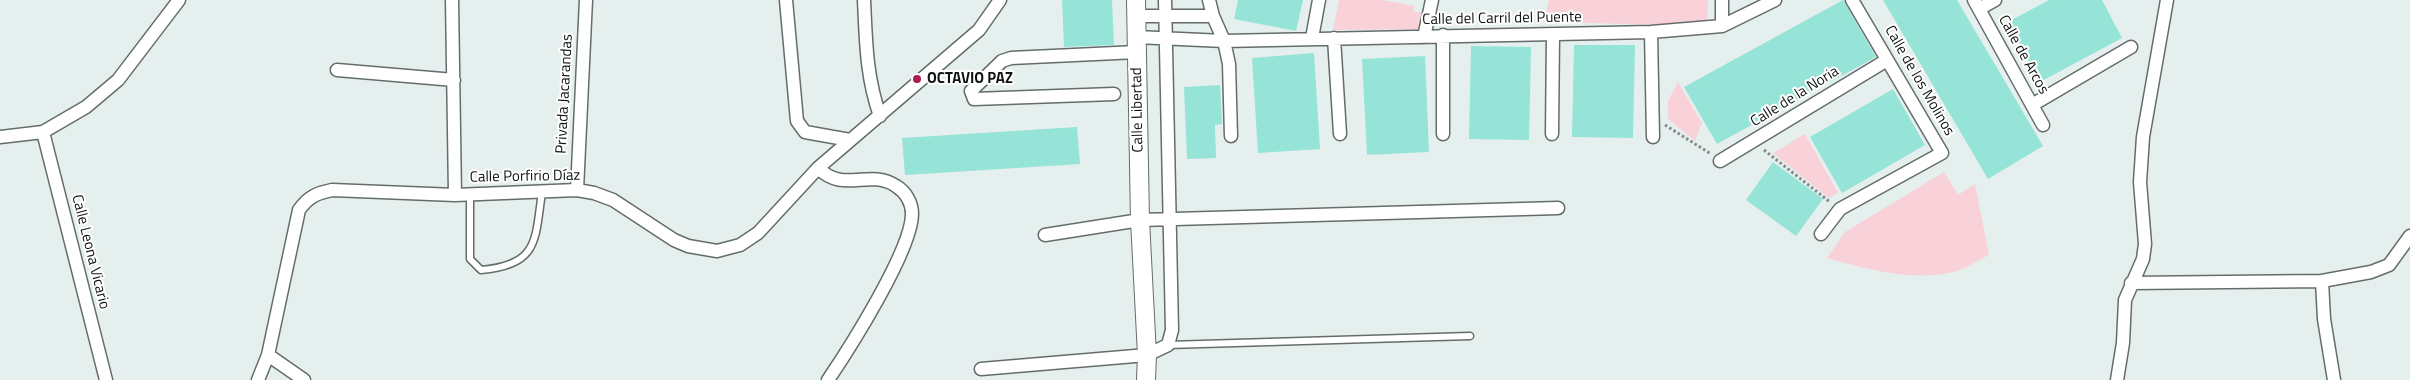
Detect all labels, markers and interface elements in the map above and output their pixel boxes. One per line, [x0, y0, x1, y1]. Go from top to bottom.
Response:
street label: Calle del Carril del Puente [1422, 9, 1582, 29]
street label: Calle de Arcos [1994, 12, 2052, 98]
street label: Calle de los Molinos [1880, 23, 1958, 139]
street label: Privada Jacarandas [553, 34, 577, 154]
street label: Calle de la Noria [1748, 63, 1842, 131]
street label: Calle Libertad [1128, 67, 1148, 153]
place label: OCTAVIO PAZ [927, 70, 1013, 88]
marker: OCTAVIO PAZ [911, 73, 923, 85]
street label: Calle Porfirio Díaz [470, 167, 580, 187]
street label: Calle Leona Vicario [67, 193, 113, 311]

